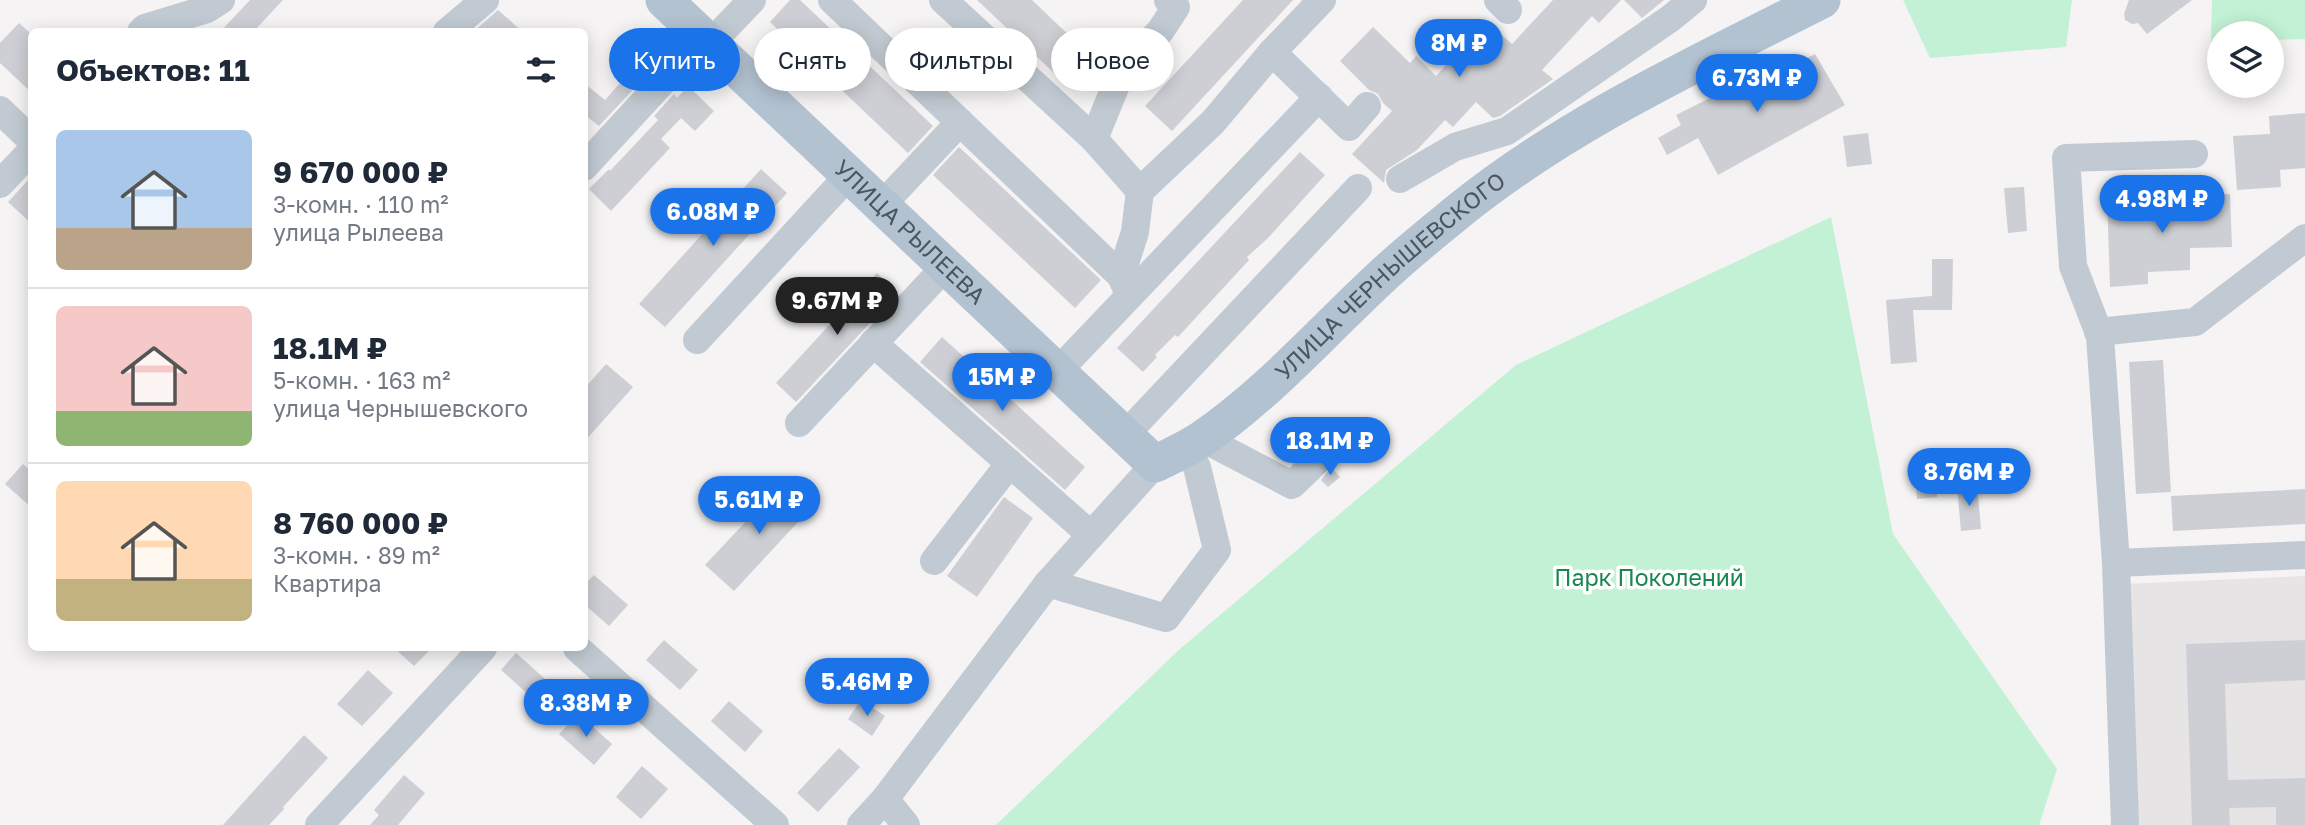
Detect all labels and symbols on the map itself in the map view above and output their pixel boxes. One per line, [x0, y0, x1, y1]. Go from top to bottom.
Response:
pin: 8M ₽ [1418, 20, 1500, 79]
pin: 6.73M ₽ [1692, 54, 1822, 114]
street label: УЛИЦА РЫЛЕЕВА [829, 153, 992, 310]
street label: УЛИЦА ЧЕРНЫШЕВСКОГО [1269, 166, 1510, 385]
pin: 4.98M ₽ [2097, 176, 2227, 235]
pin: 6.08M ₽ [648, 188, 778, 248]
pin: 9.67M ₽ [772, 278, 902, 337]
pin: 15M ₽ [953, 354, 1051, 413]
pin: 18.1M ₽ [1265, 418, 1395, 477]
pin: 8.76M ₽ [1904, 448, 2034, 508]
pin: 5.61M ₽ [694, 476, 824, 536]
park label: Парк Поколений [1554, 563, 1744, 591]
pin: 5.46M ₽ [802, 658, 932, 718]
pin: 8.38M ₽ [521, 680, 651, 739]

